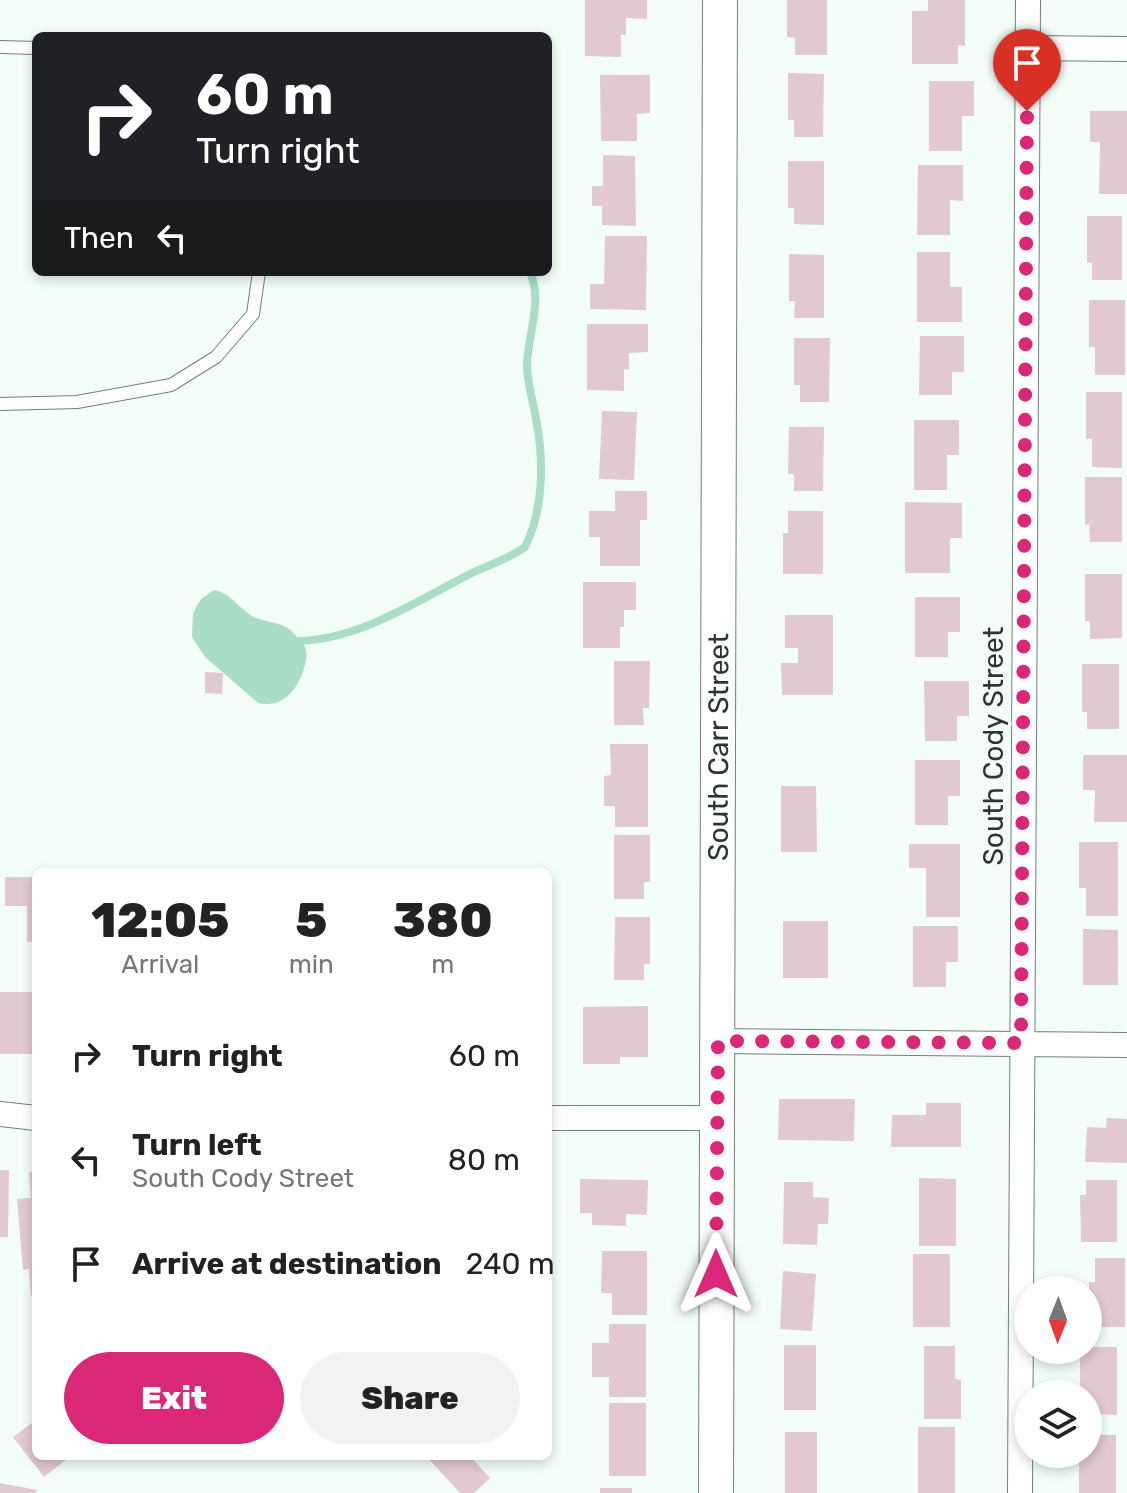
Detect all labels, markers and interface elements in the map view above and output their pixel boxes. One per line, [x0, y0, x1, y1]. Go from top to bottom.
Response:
pin [993, 29, 1061, 111]
icon: arrive [1005, 41, 1049, 85]
text: 60 m [196, 62, 334, 128]
icon: right [64, 64, 168, 168]
text: Turn right [196, 129, 360, 172]
icon: left [150, 216, 194, 260]
text: Then [64, 220, 134, 256]
street label: South Cody Street [977, 626, 1010, 866]
street label: South Carr Street [701, 633, 735, 861]
text: 12:05 [91, 892, 229, 949]
text: 5 [295, 892, 327, 949]
text: 380 [393, 892, 493, 949]
text: Arrival [121, 949, 199, 980]
text: min [289, 949, 334, 980]
text: m [431, 949, 454, 980]
icon: right [64, 1034, 108, 1078]
text: Turn right [132, 1038, 283, 1074]
text: 60 m [449, 1038, 520, 1074]
text: Turn left [132, 1127, 262, 1163]
icon: left [64, 1138, 108, 1182]
text: 80 m [448, 1142, 520, 1178]
text: South Cody Street [132, 1163, 354, 1194]
position arrow [674, 1232, 758, 1316]
icon: arrive [64, 1242, 108, 1286]
text: Arrive at destination [132, 1246, 442, 1282]
text: 240 m [466, 1246, 555, 1282]
north arrow [1014, 1276, 1102, 1364]
map controls [1014, 1276, 1102, 1468]
button: Exit [64, 1352, 284, 1444]
button: Share [300, 1352, 520, 1444]
button: layers [1014, 1380, 1102, 1468]

